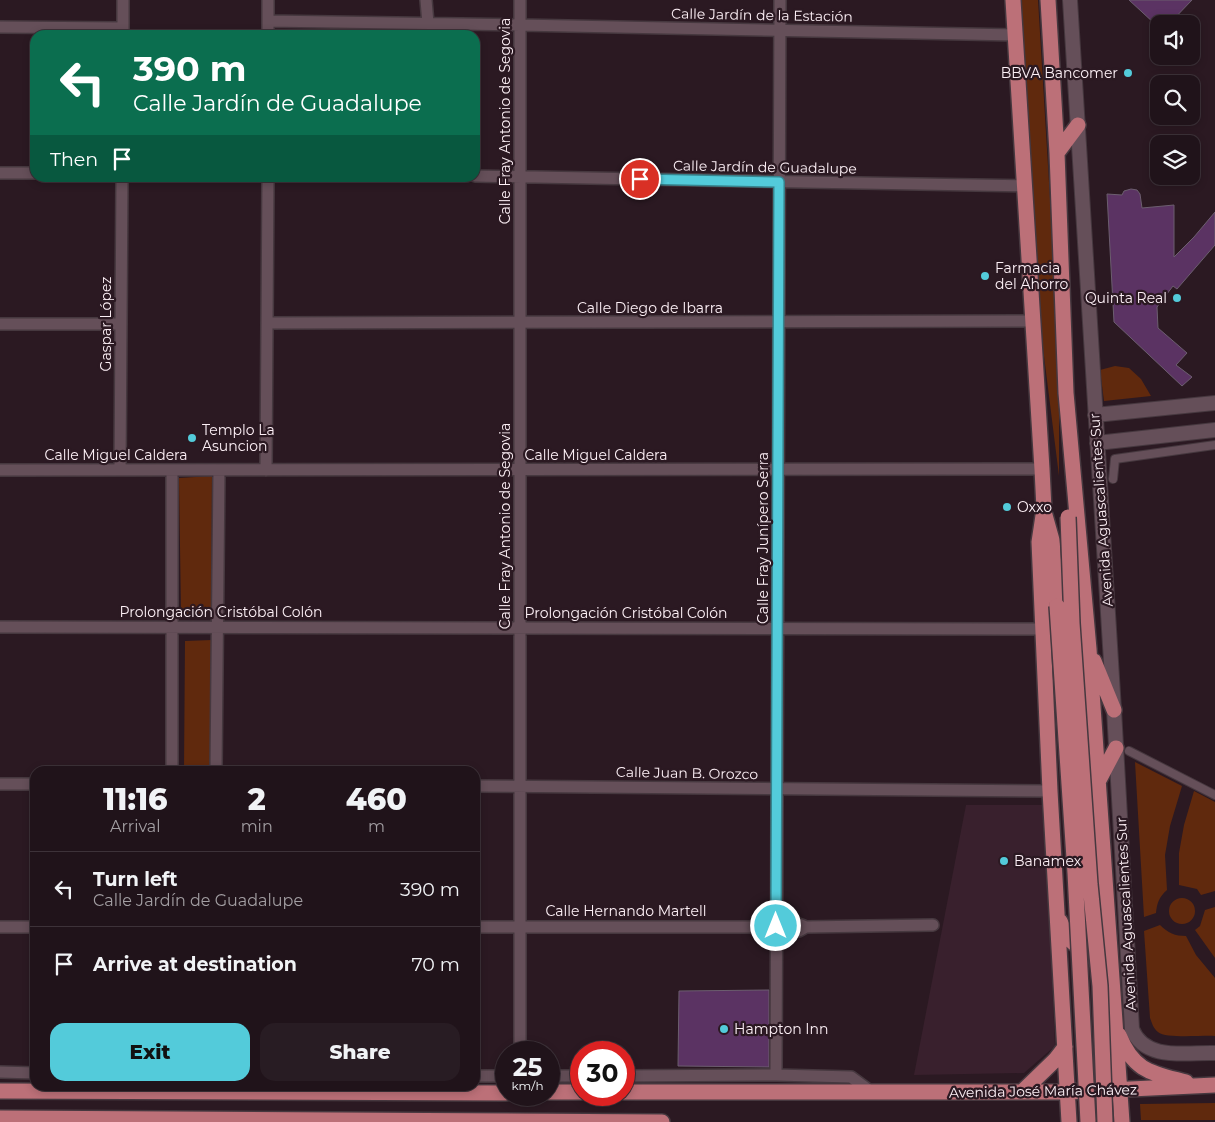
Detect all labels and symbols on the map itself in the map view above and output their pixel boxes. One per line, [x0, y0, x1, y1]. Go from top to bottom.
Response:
street label: Calle Jardín de la Estación [671, 4, 853, 26]
street label: Calle Fray Antonio de Segovia [496, 18, 514, 224]
place label: BBVA Bancomer [1001, 64, 1118, 82]
marker: BBVA Bancomer [1122, 67, 1134, 79]
street label: Calle Jardín de Guadalupe [673, 156, 857, 178]
pin [619, 158, 661, 200]
place label: Farmacia del Ahorro [995, 259, 1069, 293]
marker: Farmacia del Ahorro [979, 270, 991, 282]
street label: Gaspar López [97, 277, 115, 371]
place label: Quinta Real [1085, 289, 1167, 307]
marker: Quinta Real [1171, 292, 1183, 304]
street label: Calle Diego de Ibarra [577, 299, 723, 317]
street label: Avenida Aguascalientes Sur [1085, 412, 1117, 607]
place label: Templo La Asuncion [202, 421, 275, 455]
street label: Calle Fray Antonio de Segovia [496, 423, 514, 629]
marker: Templo La Asuncion [186, 432, 198, 444]
street label: Calle Miguel Caldera [45, 446, 187, 464]
street label: Calle Miguel Caldera [525, 446, 667, 464]
street label: Calle Fray Junípero Serra [754, 452, 772, 624]
place label: Oxxo [1017, 498, 1052, 516]
marker: Oxxo [1001, 501, 1013, 513]
street label: Prolongación Cristóbal Colón [119, 603, 323, 621]
street label: Prolongación Cristóbal Colón [524, 604, 728, 622]
street label: Calle Juan B. Orozco [616, 763, 758, 783]
street label: Avenida Aguascalientes Sur [1112, 816, 1140, 1011]
place label: Banamex [1014, 852, 1082, 870]
marker: Banamex [998, 855, 1010, 867]
position arrow [749, 899, 801, 951]
street label: Calle Hernando Martell [545, 902, 707, 920]
place label: Hampton Inn [734, 1020, 828, 1038]
marker: Hampton Inn [718, 1023, 730, 1035]
speed limit sign: 30 [570, 1041, 635, 1106]
street label: Avenida José María Chávez [949, 1080, 1137, 1102]

